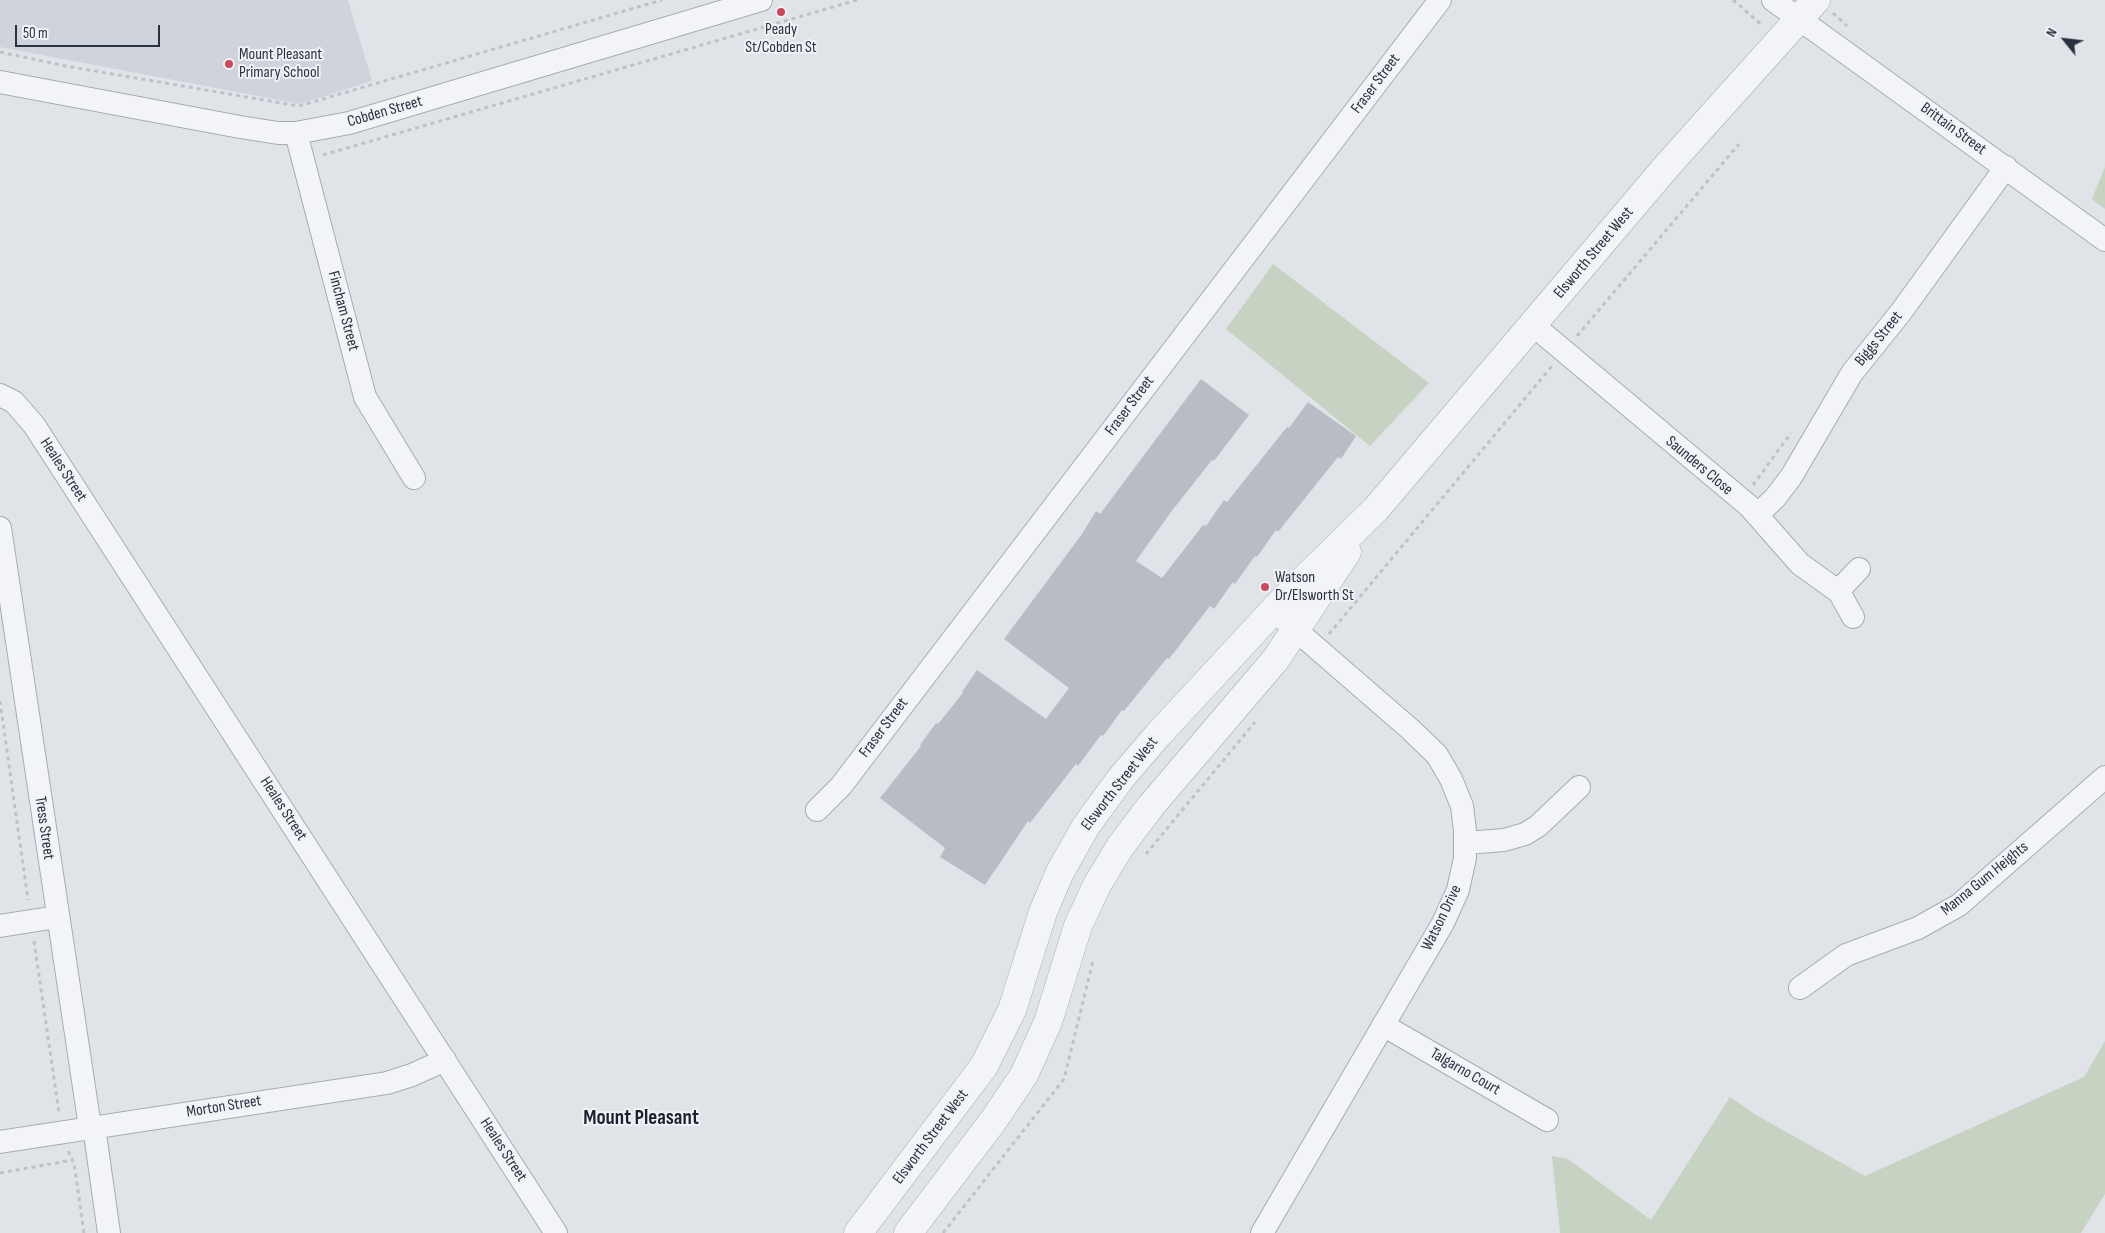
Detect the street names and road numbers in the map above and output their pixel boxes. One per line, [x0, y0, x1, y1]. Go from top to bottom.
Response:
street label: Fraser Street [1347, 50, 1405, 118]
street label: Cobden Street [345, 92, 425, 132]
street label: Brittain Street [1916, 99, 1990, 159]
street label: Elsworth Street West [1550, 203, 1638, 303]
street label: Fincham Street [323, 269, 363, 353]
street label: Biggs Street [1851, 308, 1907, 370]
street label: Fraser Street [1101, 372, 1159, 440]
street label: Saunders Close [1661, 432, 1737, 500]
street label: Heales Street [35, 435, 91, 505]
street label: Fraser Street [855, 694, 913, 762]
street label: Elsworth Street West [1078, 733, 1162, 835]
street label: Heales Street [255, 774, 311, 844]
street label: Tress Street [30, 795, 58, 861]
street label: Manna Gum Heights [1937, 838, 2033, 920]
street label: Watson Drive [1418, 882, 1466, 954]
street label: Talgarno Court [1426, 1044, 1504, 1100]
street label: Elsworth Street West [889, 1086, 973, 1188]
street label: Morton Street [185, 1092, 263, 1122]
street label: Heales Street [475, 1115, 531, 1185]

